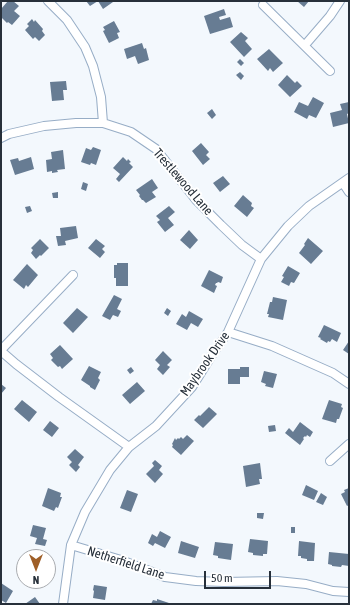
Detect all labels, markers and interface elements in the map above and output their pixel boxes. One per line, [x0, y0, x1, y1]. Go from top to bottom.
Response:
street label: Trestlewood Lane [150, 146, 216, 218]
street label: Maybrook Drive [177, 329, 233, 399]
street label: Netherfield Lane [85, 543, 167, 583]
north arrow [16, 549, 56, 589]
scale bar [206, 563, 273, 589]
text: 50 m [211, 571, 233, 585]
text: N [33, 574, 39, 586]

